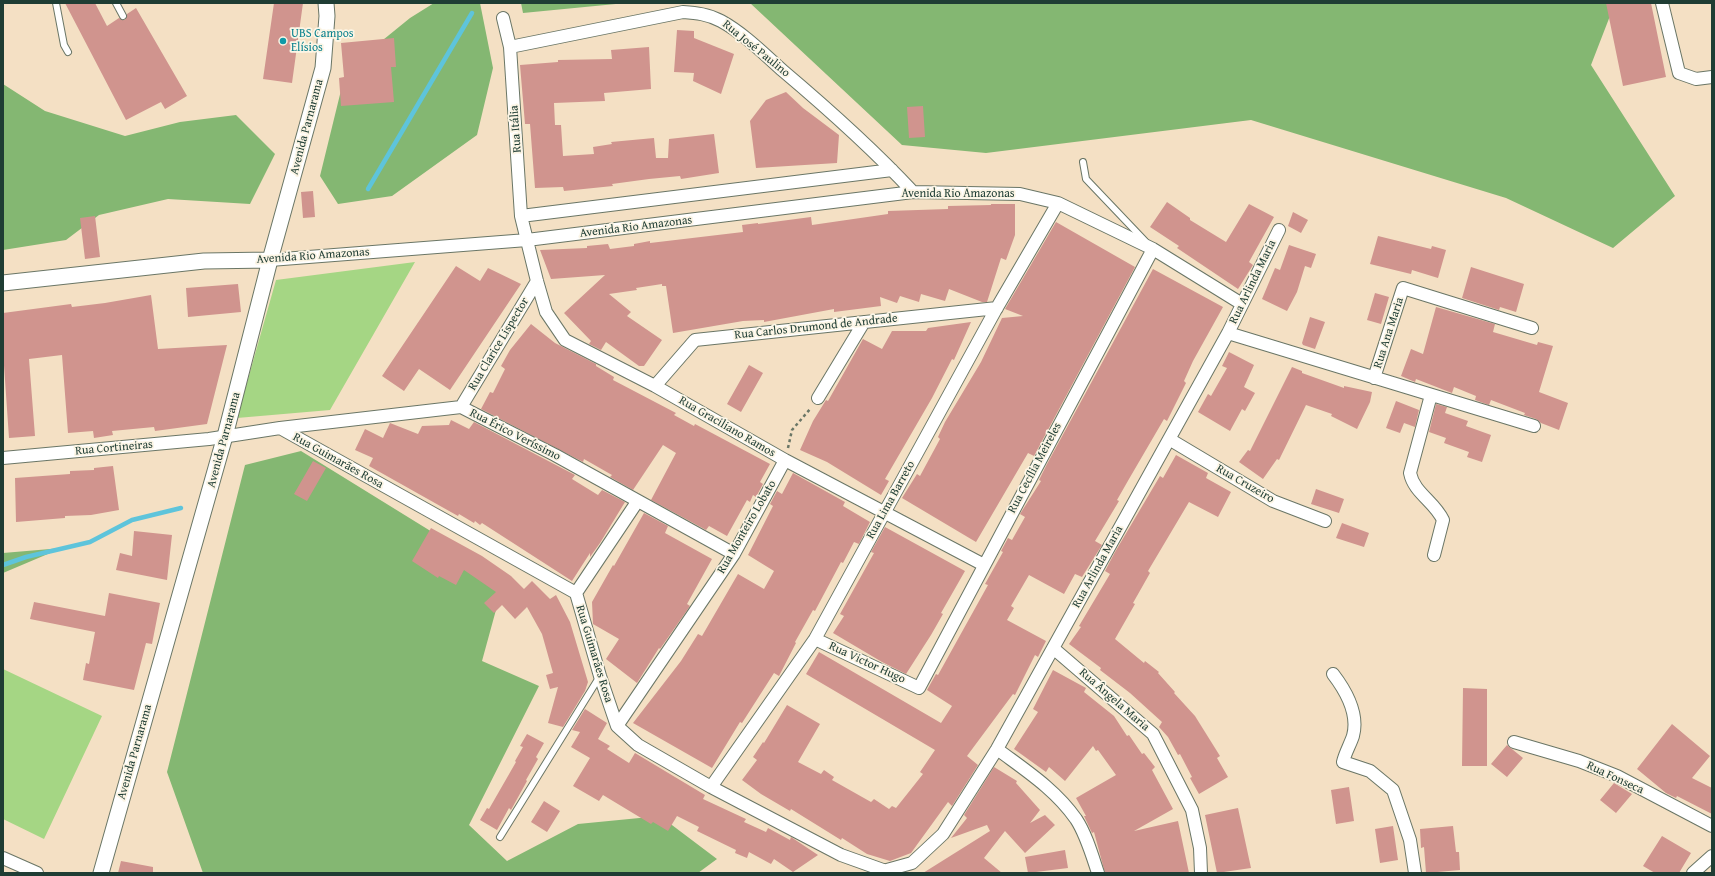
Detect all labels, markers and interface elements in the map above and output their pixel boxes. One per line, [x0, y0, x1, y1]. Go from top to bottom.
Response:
street label: Rua José Paulino [719, 17, 793, 81]
place label: UBS Campos Elísios [291, 27, 354, 55]
marker: UBS Campos Elísios [278, 36, 288, 46]
street label: Avenida Parnarama [287, 78, 327, 176]
street label: Rua Itália [507, 105, 525, 153]
street label: Avenida Rio Amazonas [901, 187, 1015, 201]
street label: Avenida Rio Amazonas [579, 213, 693, 241]
street label: Rua Arlinda Maria [1226, 238, 1280, 326]
street label: Avenida Rio Amazonas [256, 245, 370, 267]
street label: Rua Clarice Lispector [466, 295, 532, 393]
street label: Rua Ana Maria [1371, 296, 1407, 370]
street label: Rua Carlos Drumond de Andrade [734, 311, 898, 343]
street label: Avenida Parnarama [204, 391, 244, 489]
street label: Rua Graciliano Ramos [676, 393, 778, 461]
street label: Rua Érico Veríssimo [467, 406, 563, 464]
street label: Rua Cecília Meireles [1005, 420, 1065, 516]
street label: Rua Guimarães Rosa [290, 430, 386, 492]
street label: Rua Cortineiras [75, 437, 153, 459]
street label: Rua Lima Barreto [864, 458, 918, 542]
street label: Rua Cruzeiro [1213, 462, 1277, 506]
street label: Rua Monteiro Lobato [714, 478, 780, 576]
street label: Rua Arlinda Maria [1069, 523, 1127, 611]
street label: Rua Guimarães Rosa [572, 603, 616, 705]
street label: Rua Victor Hugo [826, 639, 908, 687]
street label: Rua Ângela Maria [1076, 666, 1152, 734]
street label: Avenida Parnarama [115, 703, 155, 801]
street label: Rua Fonseca [1584, 759, 1646, 797]

